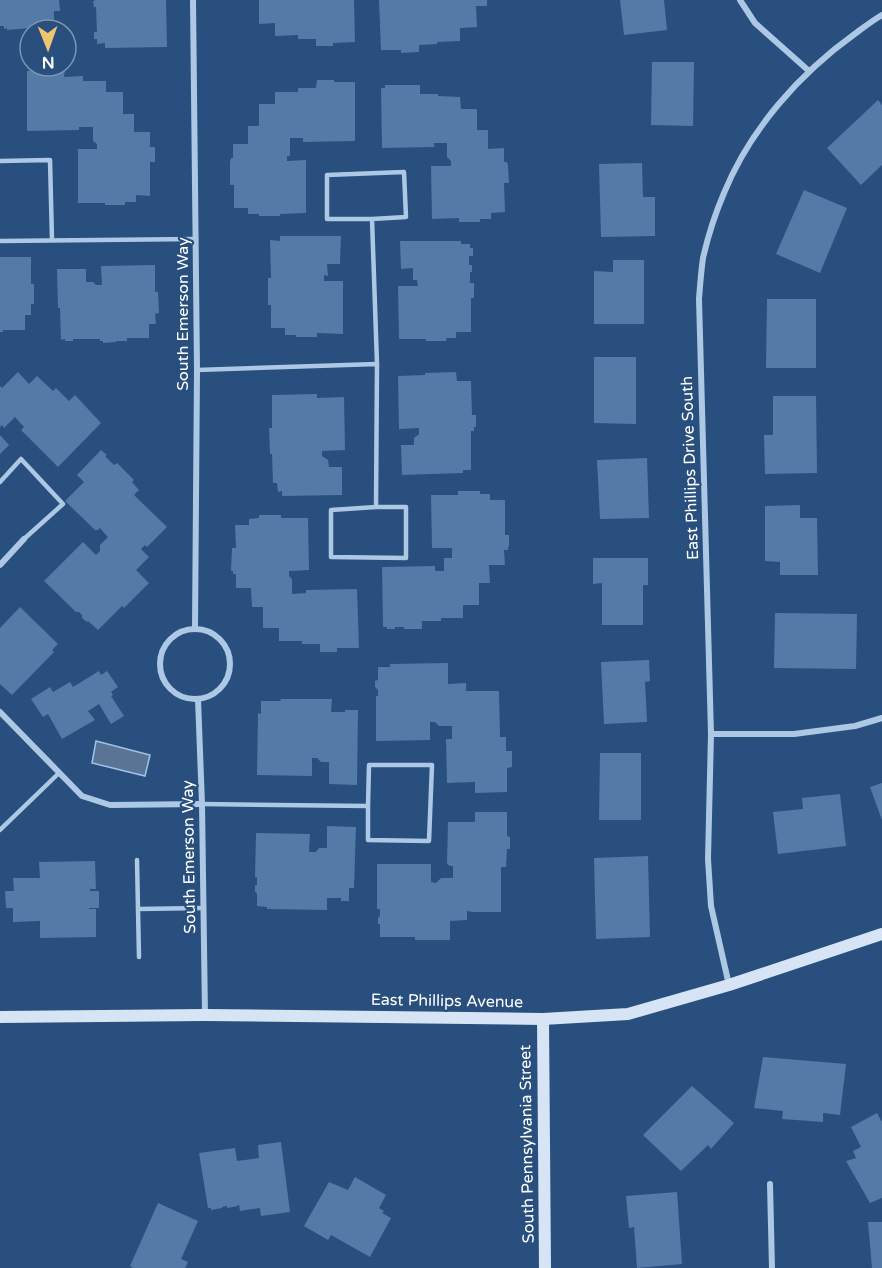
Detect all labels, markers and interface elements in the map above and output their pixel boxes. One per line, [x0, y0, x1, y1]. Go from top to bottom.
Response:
north arrow [18, 18, 78, 78]
text: N [42, 52, 55, 72]
street label: South Emerson Way [173, 237, 193, 391]
street label: East Phillips Drive South [677, 376, 703, 560]
street label: South Emerson Way [178, 780, 200, 934]
street label: East Phillips Avenue [371, 990, 523, 1012]
street label: South Pennsylvania Street [515, 1045, 539, 1243]

